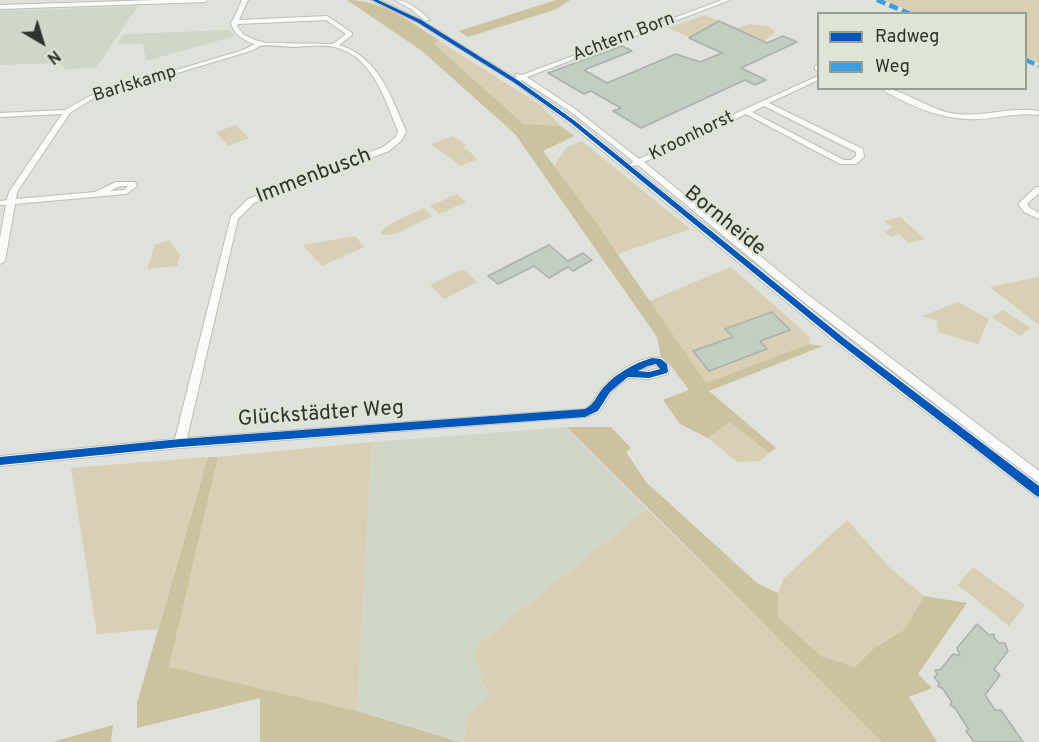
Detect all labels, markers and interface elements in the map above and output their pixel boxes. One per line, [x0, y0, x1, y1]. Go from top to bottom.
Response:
street label: Achtern Born [570, 9, 678, 67]
north arrow [12, 12, 72, 72]
legend [817, 12, 1027, 90]
text: Radweg [875, 26, 939, 49]
text: N [42, 45, 64, 68]
text: Weg [875, 56, 910, 79]
street label: Barlskamp [91, 62, 179, 108]
street label: Kroonhorst [646, 107, 738, 167]
street label: Immenbusch [253, 144, 375, 210]
street label: Bornheide [678, 182, 770, 262]
street label: Glückstädter Weg [237, 397, 405, 433]

